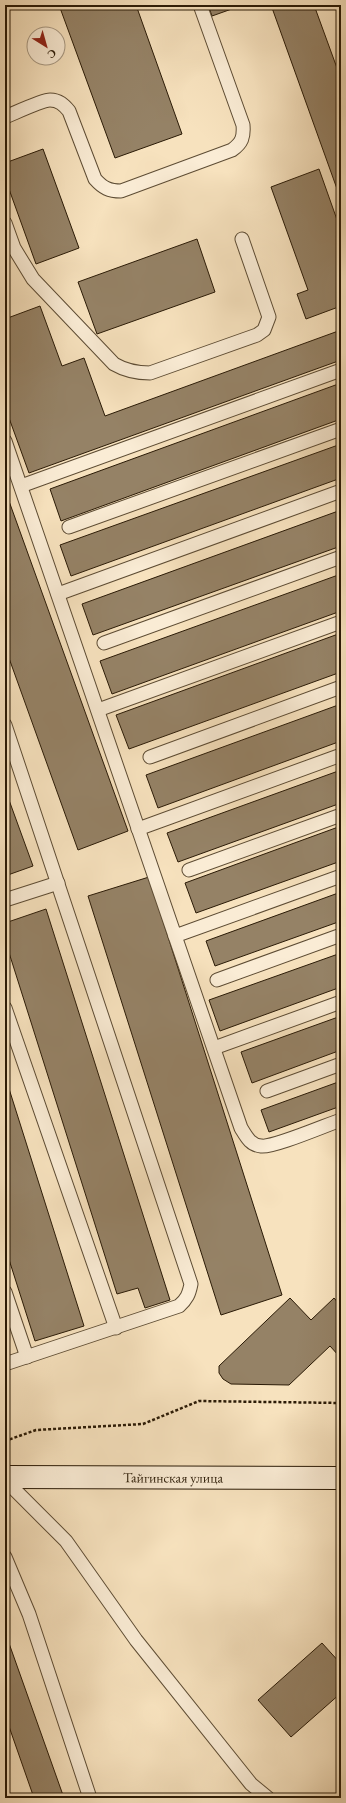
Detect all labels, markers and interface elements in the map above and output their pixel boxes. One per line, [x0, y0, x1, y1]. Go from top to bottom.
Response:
north arrow [26, 26, 66, 66]
text: С [45, 46, 59, 62]
street label: Тайгинская улица [123, 1468, 223, 1487]

